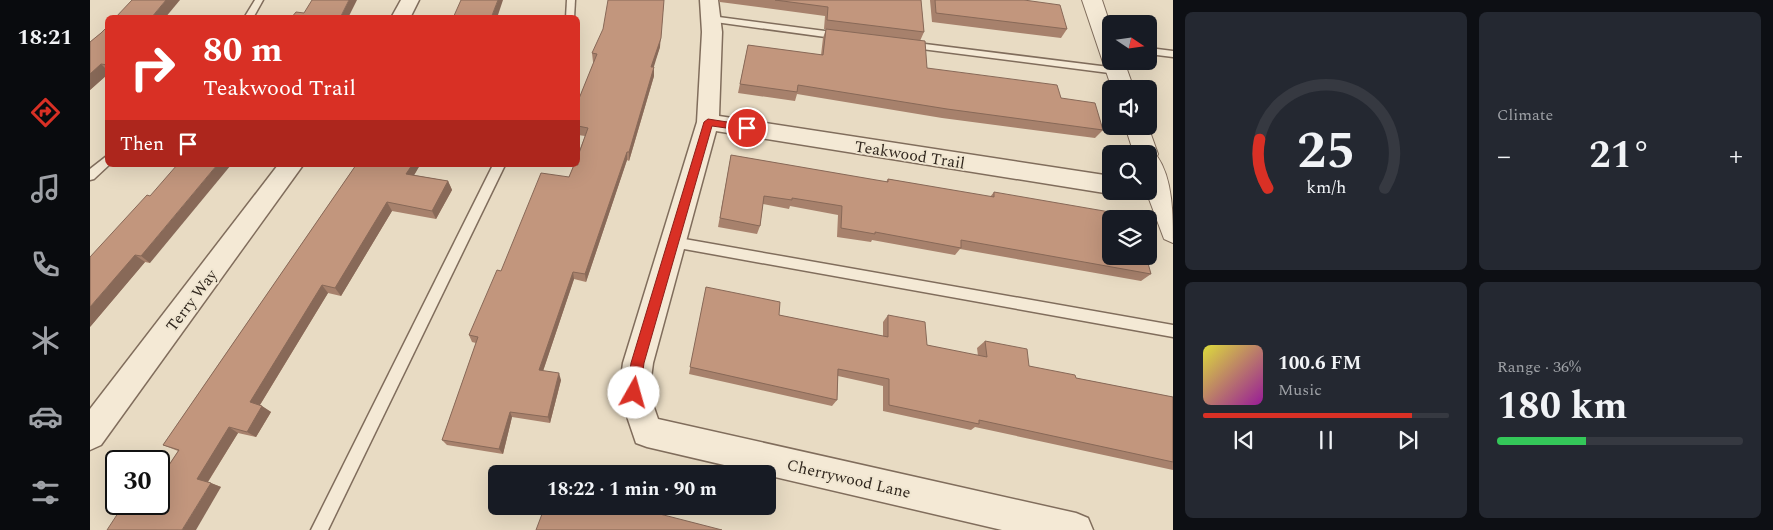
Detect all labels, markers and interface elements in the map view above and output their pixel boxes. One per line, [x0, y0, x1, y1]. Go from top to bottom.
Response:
north arrow [1102, 15, 1158, 70]
map controls [1102, 15, 1157, 265]
text: 18:21 [17, 21, 73, 54]
text: 80 m [203, 24, 283, 77]
icon: right [120, 35, 185, 100]
text: Teakwood Trail [203, 72, 356, 105]
button: sound [1102, 80, 1157, 135]
icon: directions [28, 95, 63, 130]
text: Climate [1497, 103, 1553, 127]
pin [726, 107, 768, 149]
text: 25 [1297, 112, 1355, 191]
icon: arrive [733, 114, 761, 142]
text: 21° [1589, 127, 1651, 185]
text: Then [120, 130, 164, 159]
icon: arrive [174, 130, 202, 158]
street label: Teakwood Trail [853, 134, 967, 176]
text: − [1497, 135, 1511, 178]
text: + [1729, 135, 1743, 178]
button: search [1102, 145, 1157, 200]
icon: music [28, 171, 63, 206]
text: km/h [1306, 174, 1346, 201]
button: layers [1102, 210, 1157, 265]
icon: phone [28, 247, 63, 282]
street label: Terry Way [160, 263, 224, 337]
icon: climate [28, 323, 63, 358]
text: 100.6 FM [1278, 349, 1361, 378]
text: Range · 36% [1497, 355, 1581, 379]
position arrow [607, 366, 659, 418]
text: Music [1278, 378, 1322, 402]
text: 180 km [1497, 378, 1628, 436]
icon: car [28, 399, 63, 434]
icon: previous [1230, 426, 1258, 454]
icon: pause [1312, 426, 1340, 454]
icon: next [1394, 426, 1422, 454]
speed limit sign: 30 [105, 450, 170, 515]
street label: Cherrywood Lane [784, 453, 913, 505]
icon: filters [28, 475, 63, 510]
text: 18:22 · 1 min · 90 m [547, 475, 717, 504]

